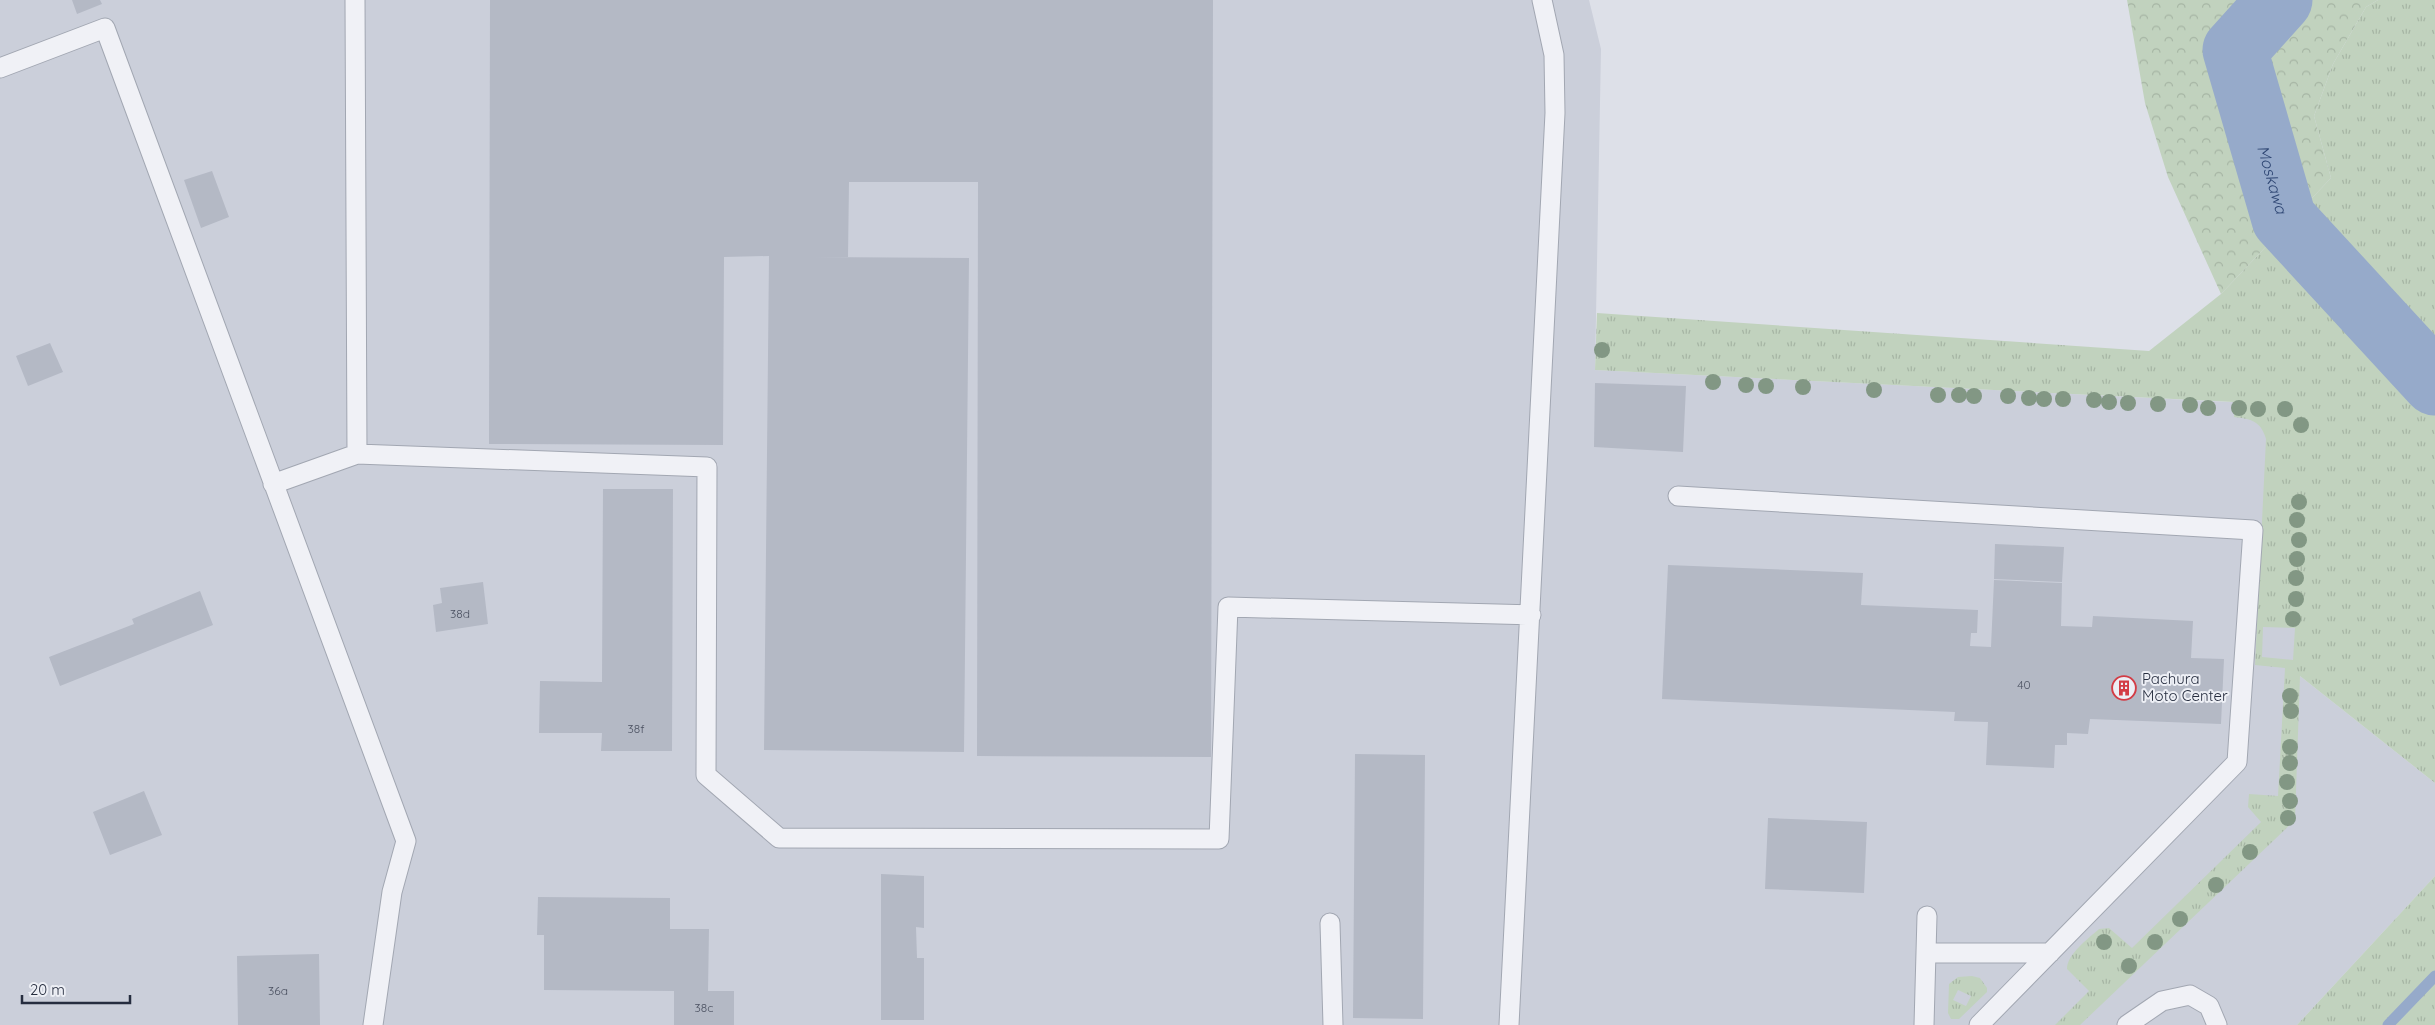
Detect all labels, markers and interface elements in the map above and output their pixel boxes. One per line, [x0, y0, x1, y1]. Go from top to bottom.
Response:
water label: Moskawa [2253, 143, 2292, 217]
house number: 38d [450, 606, 470, 621]
place label: Pachura Moto Center [2142, 669, 2228, 705]
building icon: Pachura Moto Center [2111, 675, 2137, 701]
house number: 40 [2017, 677, 2031, 692]
house number: 38f [627, 721, 645, 736]
scale bar [22, 972, 130, 1004]
text: 20 m [30, 980, 65, 999]
house number: 36a [268, 983, 288, 998]
house number: 38c [695, 1000, 713, 1015]

